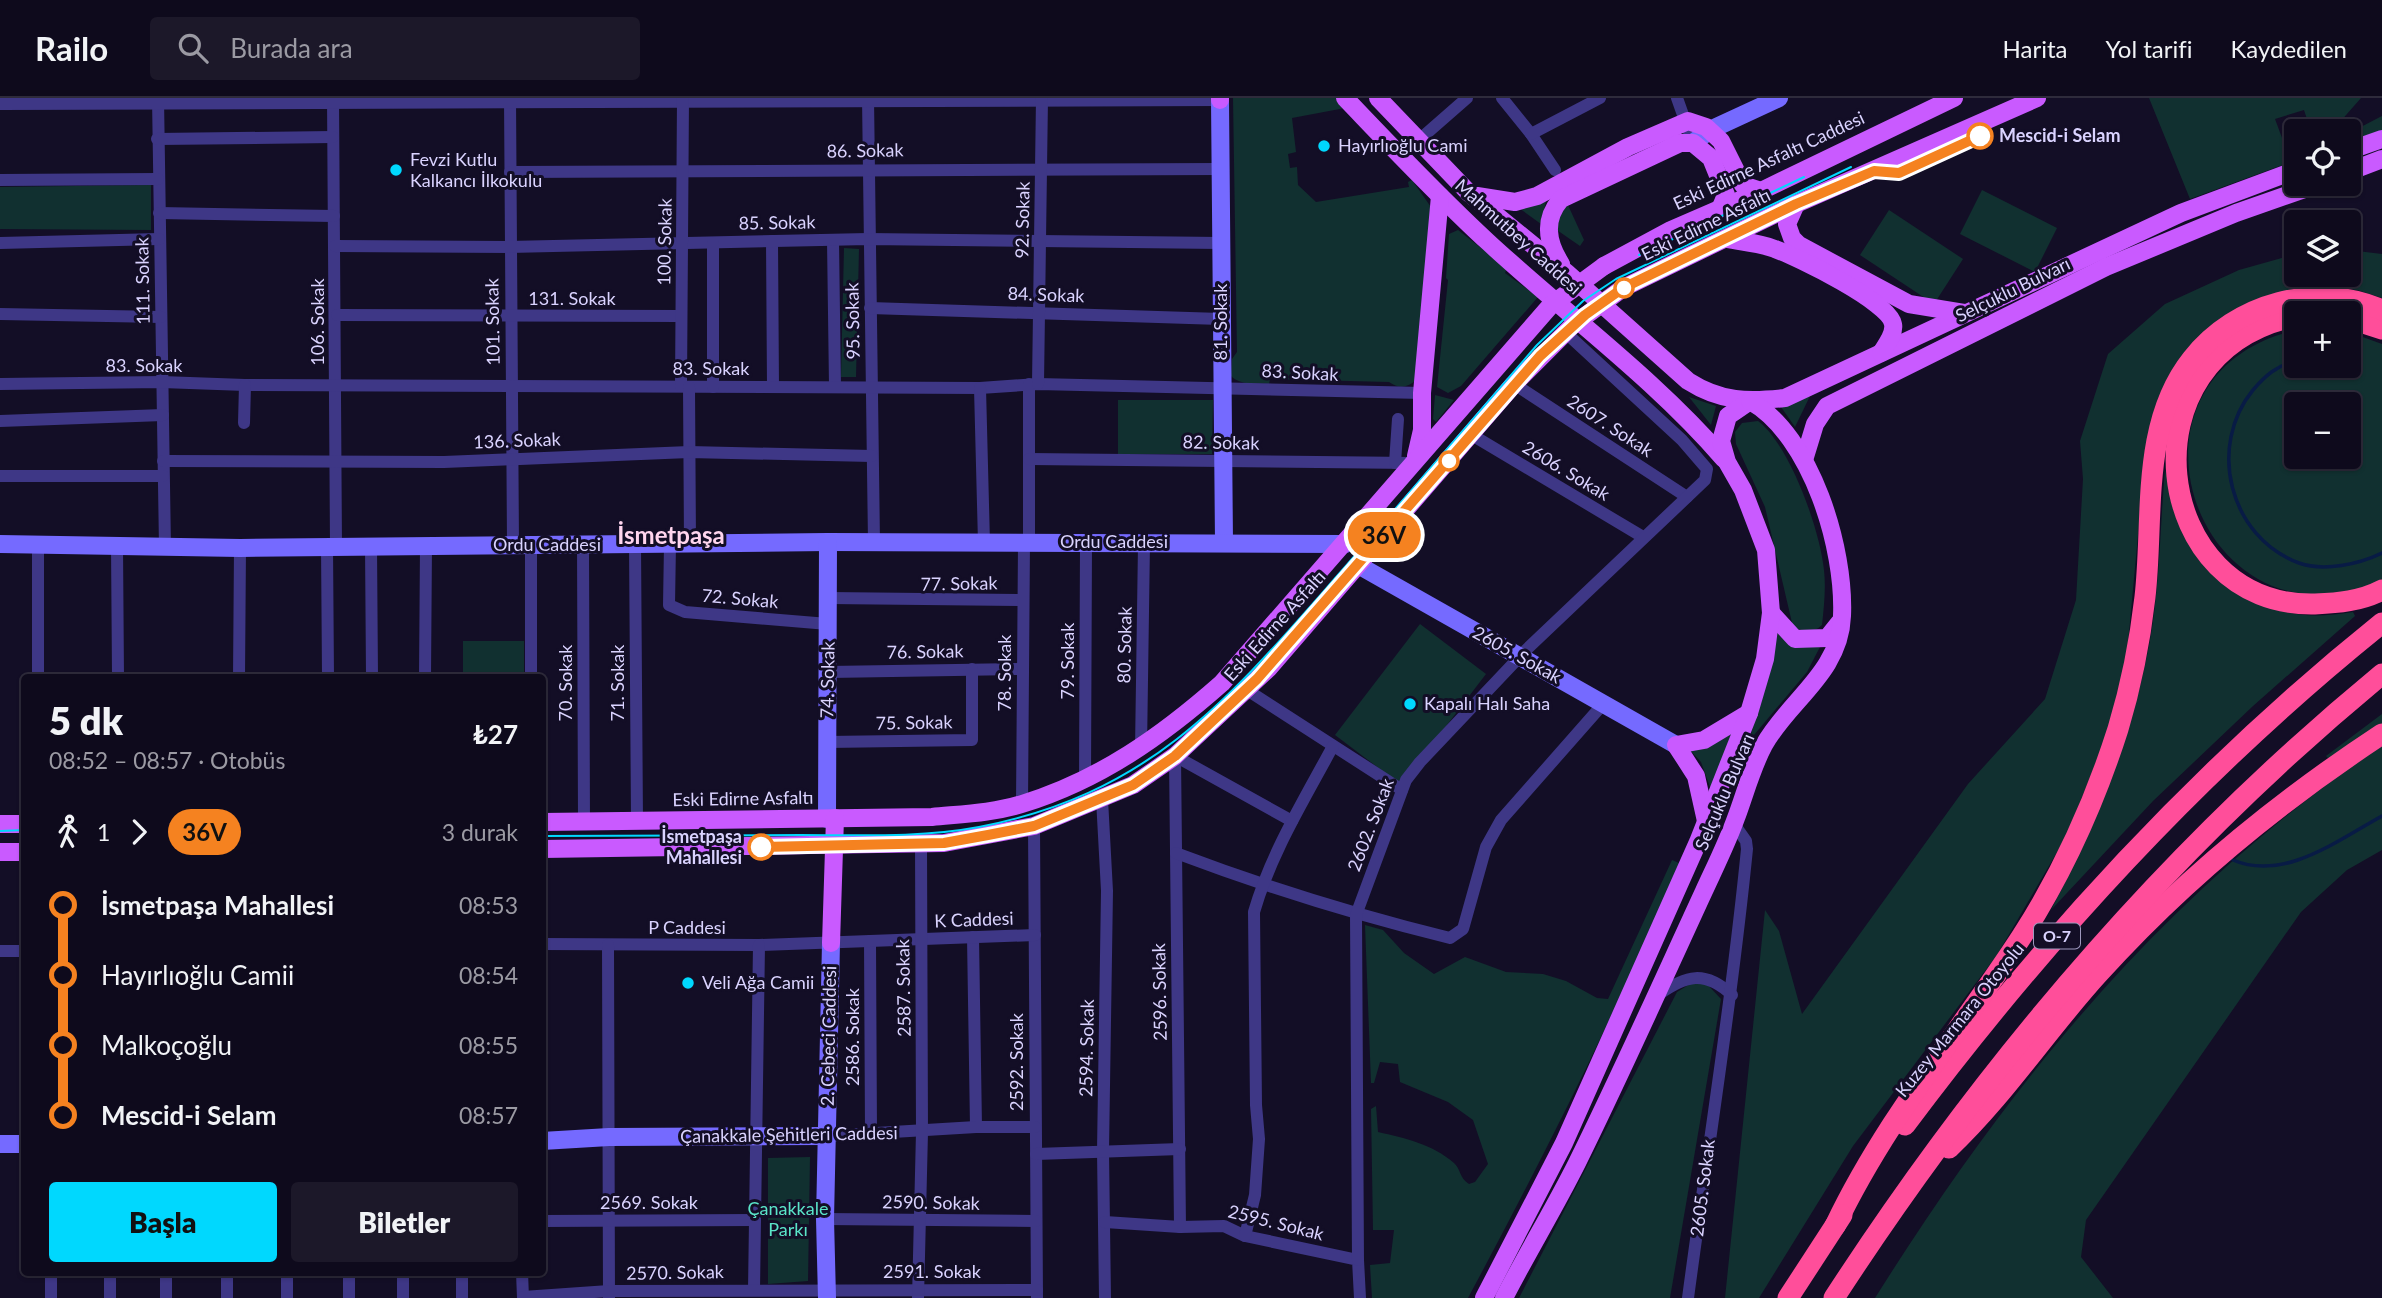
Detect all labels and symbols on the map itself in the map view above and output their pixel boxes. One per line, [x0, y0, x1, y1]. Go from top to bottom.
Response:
street label: Eski Edirne Asfaltı Caddesi [1669, 106, 1868, 214]
marker: Mescid-i Selam [1967, 123, 1993, 149]
place label: Mescid-i Selam [1999, 124, 2121, 146]
place label: Hayırlıoğlu Cami [1338, 134, 1467, 156]
street label: 86. Sokak [826, 138, 904, 162]
marker: Hayırlıoğlu Cami [1316, 138, 1332, 154]
place label: Fevzi Kutlu Kalkancı İlkokulu [410, 148, 542, 191]
marker: Fevzi Kutlu Kalkancı İlkokulu [388, 162, 404, 178]
street label: Mahmutbey Caddesi [1451, 174, 1586, 299]
street label: 92. Sokak [1010, 180, 1034, 259]
street label: Eski Edirne Asfaltı [1637, 183, 1774, 265]
street label: 100. Sokak [652, 197, 676, 286]
street label: 85. Sokak [738, 210, 816, 234]
street label: 111. Sokak [130, 236, 154, 325]
street label: Selçuklu Bulvarı [1952, 252, 2073, 326]
street label: 106. Sokak [306, 277, 328, 366]
street label: 101. Sokak [480, 277, 504, 366]
unlabelled marker [1614, 278, 1634, 298]
street label: 95. Sokak [840, 282, 864, 360]
street label: 84. Sokak [1007, 282, 1086, 306]
street label: 81. Sokak [1209, 283, 1231, 360]
street label: 131. Sokak [528, 287, 617, 309]
street label: 83. Sokak [106, 354, 183, 376]
street label: 83. Sokak [673, 357, 750, 379]
street label: 83. Sokak [1261, 359, 1340, 385]
street label: 2607. Sokak [1564, 389, 1658, 461]
street label: 136. Sokak [473, 427, 562, 453]
street label: 82. Sokak [1182, 430, 1261, 454]
street label: 2606. Sokak [1519, 436, 1615, 505]
unlabelled marker [1439, 451, 1459, 471]
line badge: 36V [1344, 512, 1424, 558]
district label: İsmetpaşa [617, 520, 725, 549]
street label: Ordu Caddesi [1060, 530, 1168, 552]
street label: Ordu Caddesi [493, 533, 601, 555]
street label: Eski Edirne Asfaltı [1219, 566, 1330, 685]
street label: 77. Sokak [920, 571, 998, 595]
street label: 72. Sokak [701, 584, 780, 612]
street label: 80. Sokak [1112, 605, 1136, 684]
street label: 2605. Sokak [1469, 621, 1566, 688]
street label: 79. Sokak [1056, 622, 1078, 699]
street label: 78. Sokak [993, 634, 1015, 711]
street label: 76. Sokak [886, 639, 964, 663]
street label: 74. Sokak [815, 640, 839, 719]
street label: 70. Sokak [554, 644, 576, 721]
street label: 71. Sokak [606, 644, 628, 721]
place label: Kapalı Halı Saha [1424, 692, 1550, 714]
marker: Kapalı Halı Saha [1402, 696, 1418, 712]
street label: 75. Sokak [875, 710, 953, 734]
street label: Selçuklu Bulvarı [1690, 730, 1759, 853]
street label: 2602. Sokak [1342, 774, 1398, 874]
street label: Eski Edirne Asfaltı [672, 786, 814, 810]
place label: İsmetpaşa Mahallesi [661, 825, 742, 868]
marker: İsmetpaşa Mahallesi [748, 834, 774, 860]
street label: K Caddesi [934, 907, 1014, 931]
street label: P Caddesi [648, 916, 726, 938]
road number: O-7 [2034, 923, 2080, 948]
street label: 2587. Sokak [891, 938, 915, 1037]
street label: Kuzey Marmara Otoyolu [1890, 938, 2028, 1101]
street label: 2596. Sokak [1147, 942, 1171, 1041]
street label: 2. Cebeci Caddesi [816, 966, 840, 1106]
place label: Veli Ağa Camii [702, 971, 814, 993]
marker: Veli Ağa Camii [680, 975, 696, 991]
street label: 2586. Sokak [841, 987, 863, 1086]
street label: 2594. Sokak [1074, 998, 1098, 1097]
street label: 2592. Sokak [1005, 1012, 1027, 1111]
street label: Çanakkale Şehitleri Caddesi [680, 1121, 898, 1147]
street label: 2605. Sokak [1685, 1137, 1719, 1238]
street label: 2590. Sokak [882, 1190, 981, 1214]
street label: 2569. Sokak [600, 1191, 699, 1213]
park label: Çanakkale Parkı [748, 1197, 828, 1240]
street label: 2595. Sokak [1226, 1200, 1327, 1245]
street label: 2570. Sokak [626, 1260, 725, 1284]
street label: 2591. Sokak [883, 1260, 982, 1282]

